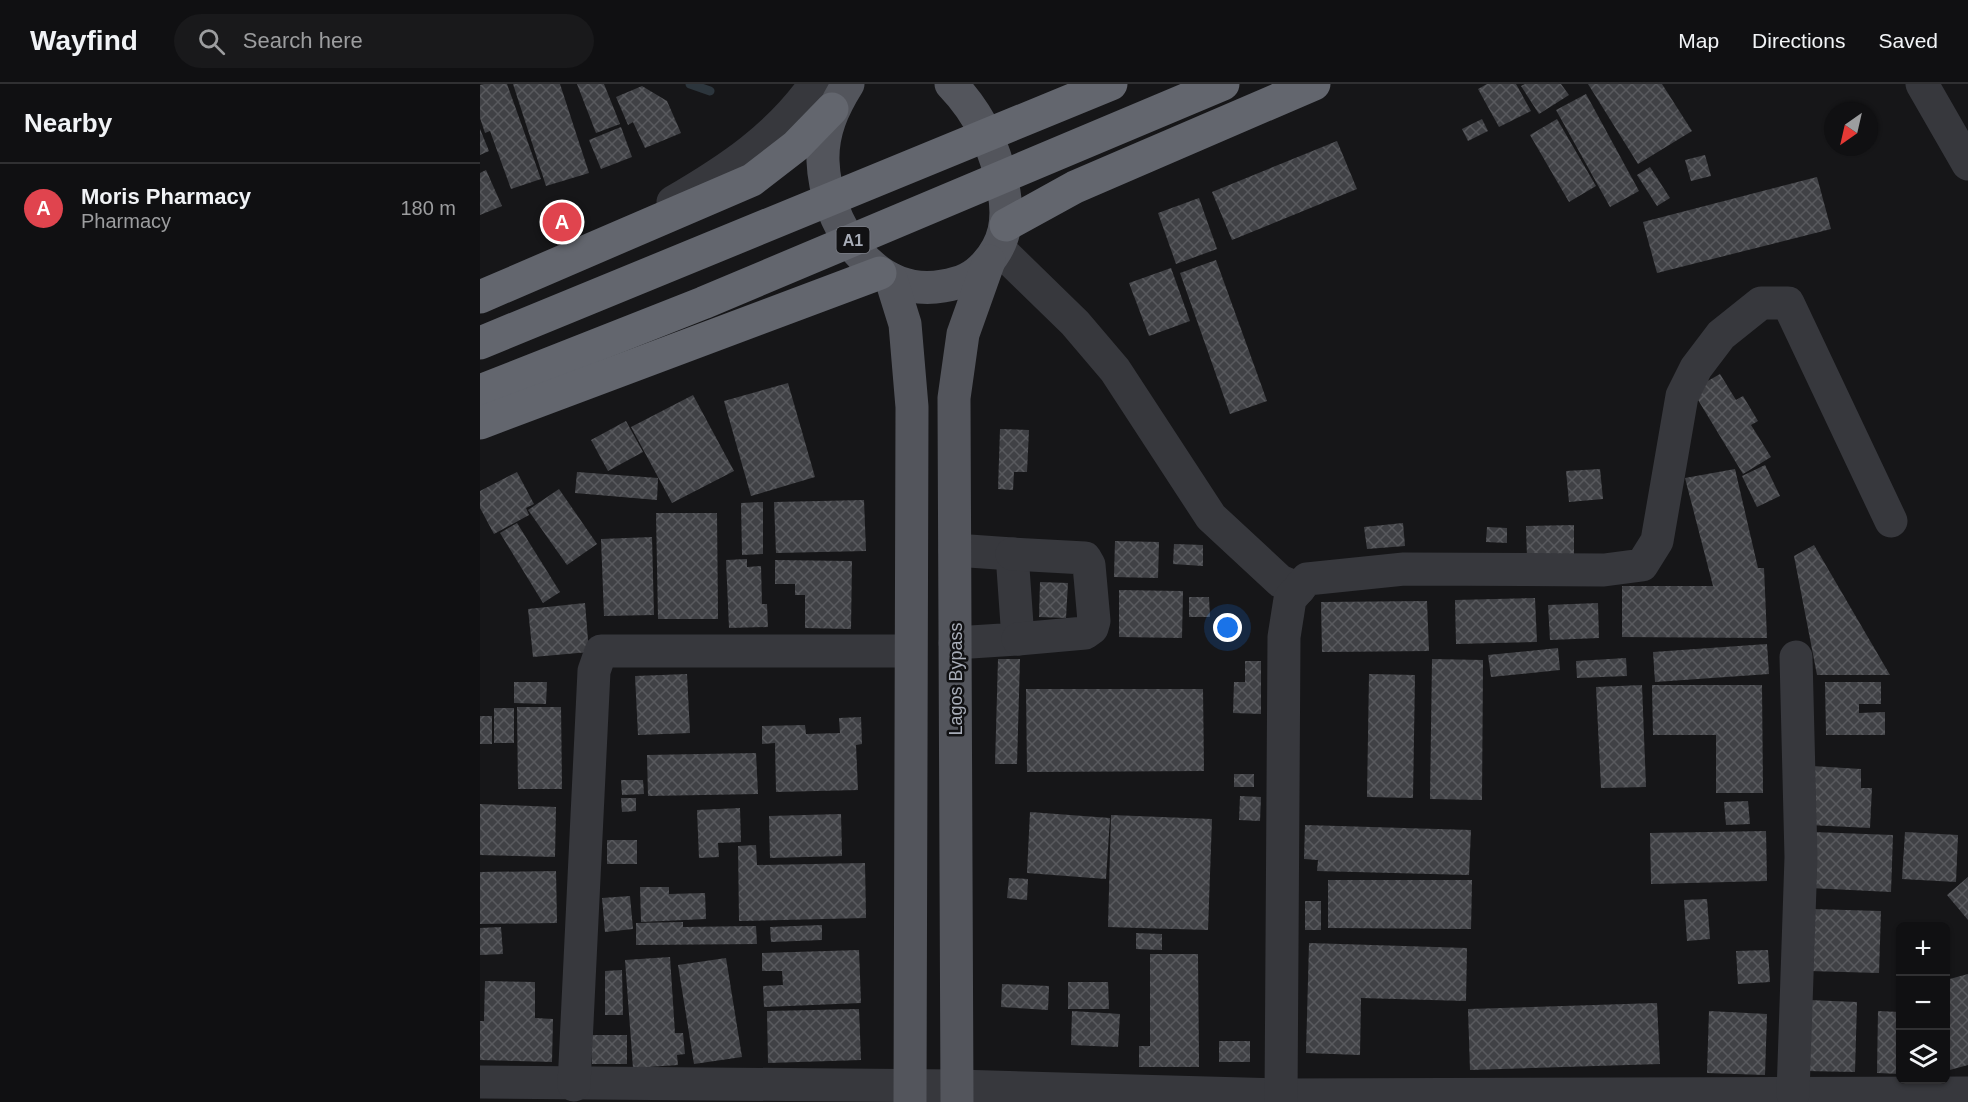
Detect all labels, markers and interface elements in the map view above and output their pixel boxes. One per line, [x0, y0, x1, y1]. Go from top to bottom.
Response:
search box [174, 14, 594, 68]
text: Wayfind [30, 25, 138, 56]
icon: search [195, 25, 228, 58]
text: Search here [243, 28, 363, 53]
text: Map [1678, 29, 1719, 52]
text: Directions [1752, 29, 1845, 52]
text: Saved [1878, 29, 1938, 52]
north arrow [1824, 102, 1878, 156]
text: Nearby [24, 108, 112, 138]
text: Moris Pharmacy [81, 184, 251, 209]
text: A [36, 197, 51, 219]
text: 180 m [400, 197, 456, 219]
pin: A [542, 200, 581, 244]
text: Pharmacy [81, 210, 171, 232]
road number: A1 [836, 227, 869, 253]
your location [1213, 613, 1242, 642]
street label: Lagos Bypass [946, 622, 966, 736]
map controls [1896, 922, 1950, 1084]
button: + [1896, 922, 1950, 976]
button: − [1896, 976, 1950, 1030]
button: layers [1896, 1030, 1950, 1084]

